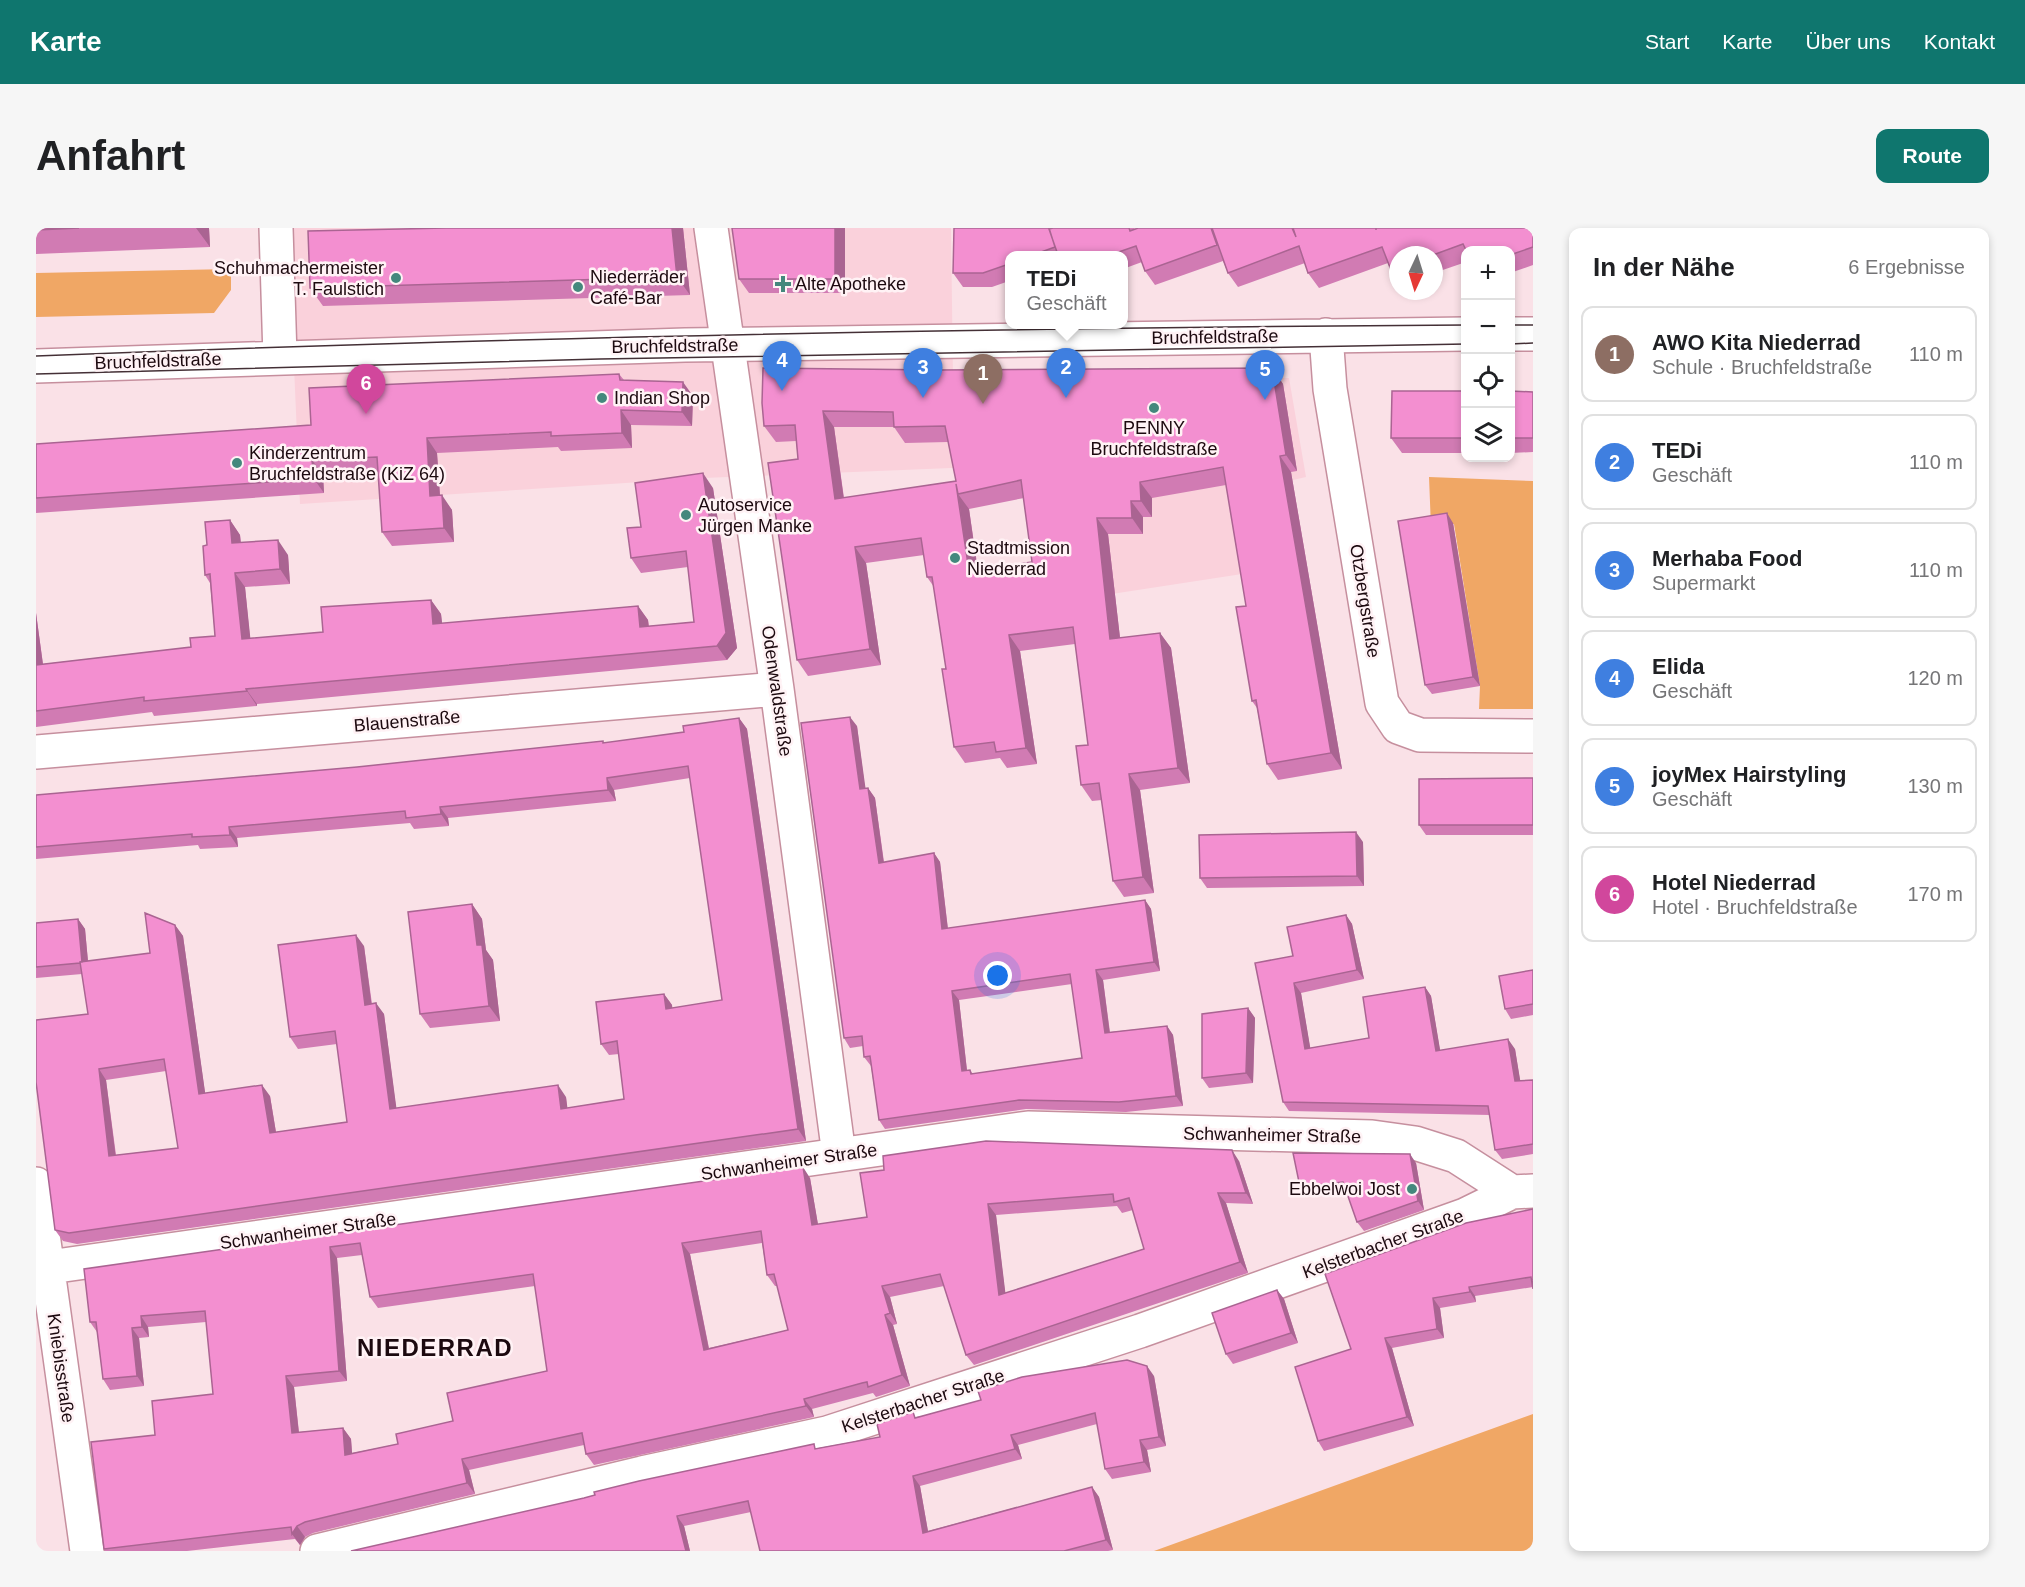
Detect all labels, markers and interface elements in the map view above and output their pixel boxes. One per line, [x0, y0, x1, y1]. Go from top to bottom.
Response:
text: Karte [30, 26, 102, 57]
text: Start [1645, 30, 1689, 53]
text: Karte [1722, 30, 1773, 53]
text: Über uns [1806, 30, 1891, 53]
text: Kontakt [1924, 30, 1995, 53]
button: Route [1876, 129, 1989, 183]
text: Anfahrt [36, 132, 185, 179]
north arrow [1389, 246, 1443, 300]
map controls [1461, 246, 1515, 462]
button: + [1461, 246, 1515, 300]
popup [1005, 251, 1128, 329]
text: In der Nähe [1593, 252, 1735, 282]
text: 6 Ergebnisse [1848, 256, 1965, 278]
place label: Schuhmachermeister T. Faulstich [214, 258, 384, 299]
text: TEDi [1026, 266, 1077, 291]
place label: Niederräder Café-Bar [590, 267, 685, 308]
marker: Schuhmachermeister T. Faulstich [389, 271, 403, 285]
place label: Alte Apotheke [795, 274, 906, 294]
marker: Alte Apotheke [776, 277, 790, 291]
marker: Niederräder Café-Bar [571, 280, 585, 294]
text: Geschäft [1026, 292, 1107, 314]
button: − [1461, 300, 1515, 354]
street label: Bruchfeldstraße [1151, 326, 1279, 348]
text: AWO Kita Niederrad [1652, 330, 1861, 355]
street label: Bruchfeldstraße [611, 335, 739, 357]
pin: 4 [762, 342, 802, 391]
text: 1 [1609, 343, 1620, 365]
text: 110 m [1909, 343, 1963, 365]
pin: 3 [904, 348, 942, 398]
pin: 2 [1046, 348, 1086, 398]
street label: Bruchfeldstraße [94, 349, 222, 373]
pin: 5 [1246, 350, 1284, 400]
pin: 1 [964, 354, 1002, 404]
button: locate [1461, 354, 1515, 408]
text: Schule · Bruchfeldstraße [1652, 356, 1872, 378]
pin: 6 [346, 364, 386, 414]
place label: Indian Shop [614, 388, 710, 408]
marker: Indian Shop [595, 391, 609, 405]
marker: PENNY Bruchfeldstraße [1147, 401, 1161, 415]
button: layers [1461, 408, 1515, 462]
place label: PENNY Bruchfeldstraße [1090, 418, 1218, 459]
text: TEDi [1652, 438, 1702, 463]
place label: Kinderzentrum Bruchfeldstraße (KiZ 64) [249, 443, 445, 484]
text: 2 [1609, 451, 1620, 473]
text: 110 m [1909, 451, 1963, 473]
marker: Kinderzentrum Bruchfeldstraße (KiZ 64) [230, 456, 244, 470]
text: Geschäft [1652, 464, 1732, 486]
place label: Autoservice Jürgen Manke [698, 495, 812, 536]
marker: Autoservice Jürgen Manke [679, 508, 693, 522]
place label: Stadtmission Niederrad [967, 538, 1070, 579]
street label: Otzbergstraße [1346, 543, 1384, 659]
text: Merhaba Food [1652, 546, 1802, 571]
marker: Stadtmission Niederrad [948, 551, 962, 565]
text: 3 [1609, 559, 1620, 581]
text: 110 m [1909, 559, 1963, 581]
text: Supermarkt [1652, 572, 1755, 594]
street label: Odenwaldstraße [758, 624, 796, 758]
text: Elida [1652, 654, 1705, 679]
text: 4 [1609, 667, 1620, 689]
text: 120 m [1907, 667, 1963, 689]
text: Geschäft [1652, 680, 1732, 702]
street label: Blauenstraße [353, 706, 461, 736]
text: joyMex Hairstyling [1652, 762, 1846, 787]
text: 5 [1609, 775, 1620, 797]
text: 130 m [1907, 775, 1963, 797]
text: Geschäft [1652, 788, 1732, 810]
text: Hotel Niederrad [1652, 870, 1816, 895]
text: 6 [1609, 883, 1620, 905]
text: 170 m [1907, 883, 1963, 905]
text: Hotel · Bruchfeldstraße [1652, 896, 1858, 918]
your location [983, 961, 1012, 990]
street label: Schwanheimer Straße [1183, 1123, 1361, 1147]
street label: Schwanheimer Straße [699, 1140, 879, 1184]
place label: Ebbelwoi Jost [1289, 1179, 1400, 1199]
marker: Ebbelwoi Jost [1405, 1182, 1419, 1196]
street label: Kelsterbacher Straße [1300, 1206, 1466, 1282]
street label: Schwanheimer Straße [218, 1209, 398, 1253]
street label: Kniebisstraße [43, 1312, 79, 1424]
district label: NIEDERRAD [357, 1334, 513, 1361]
street label: Kelsterbacher Straße [839, 1365, 1007, 1437]

